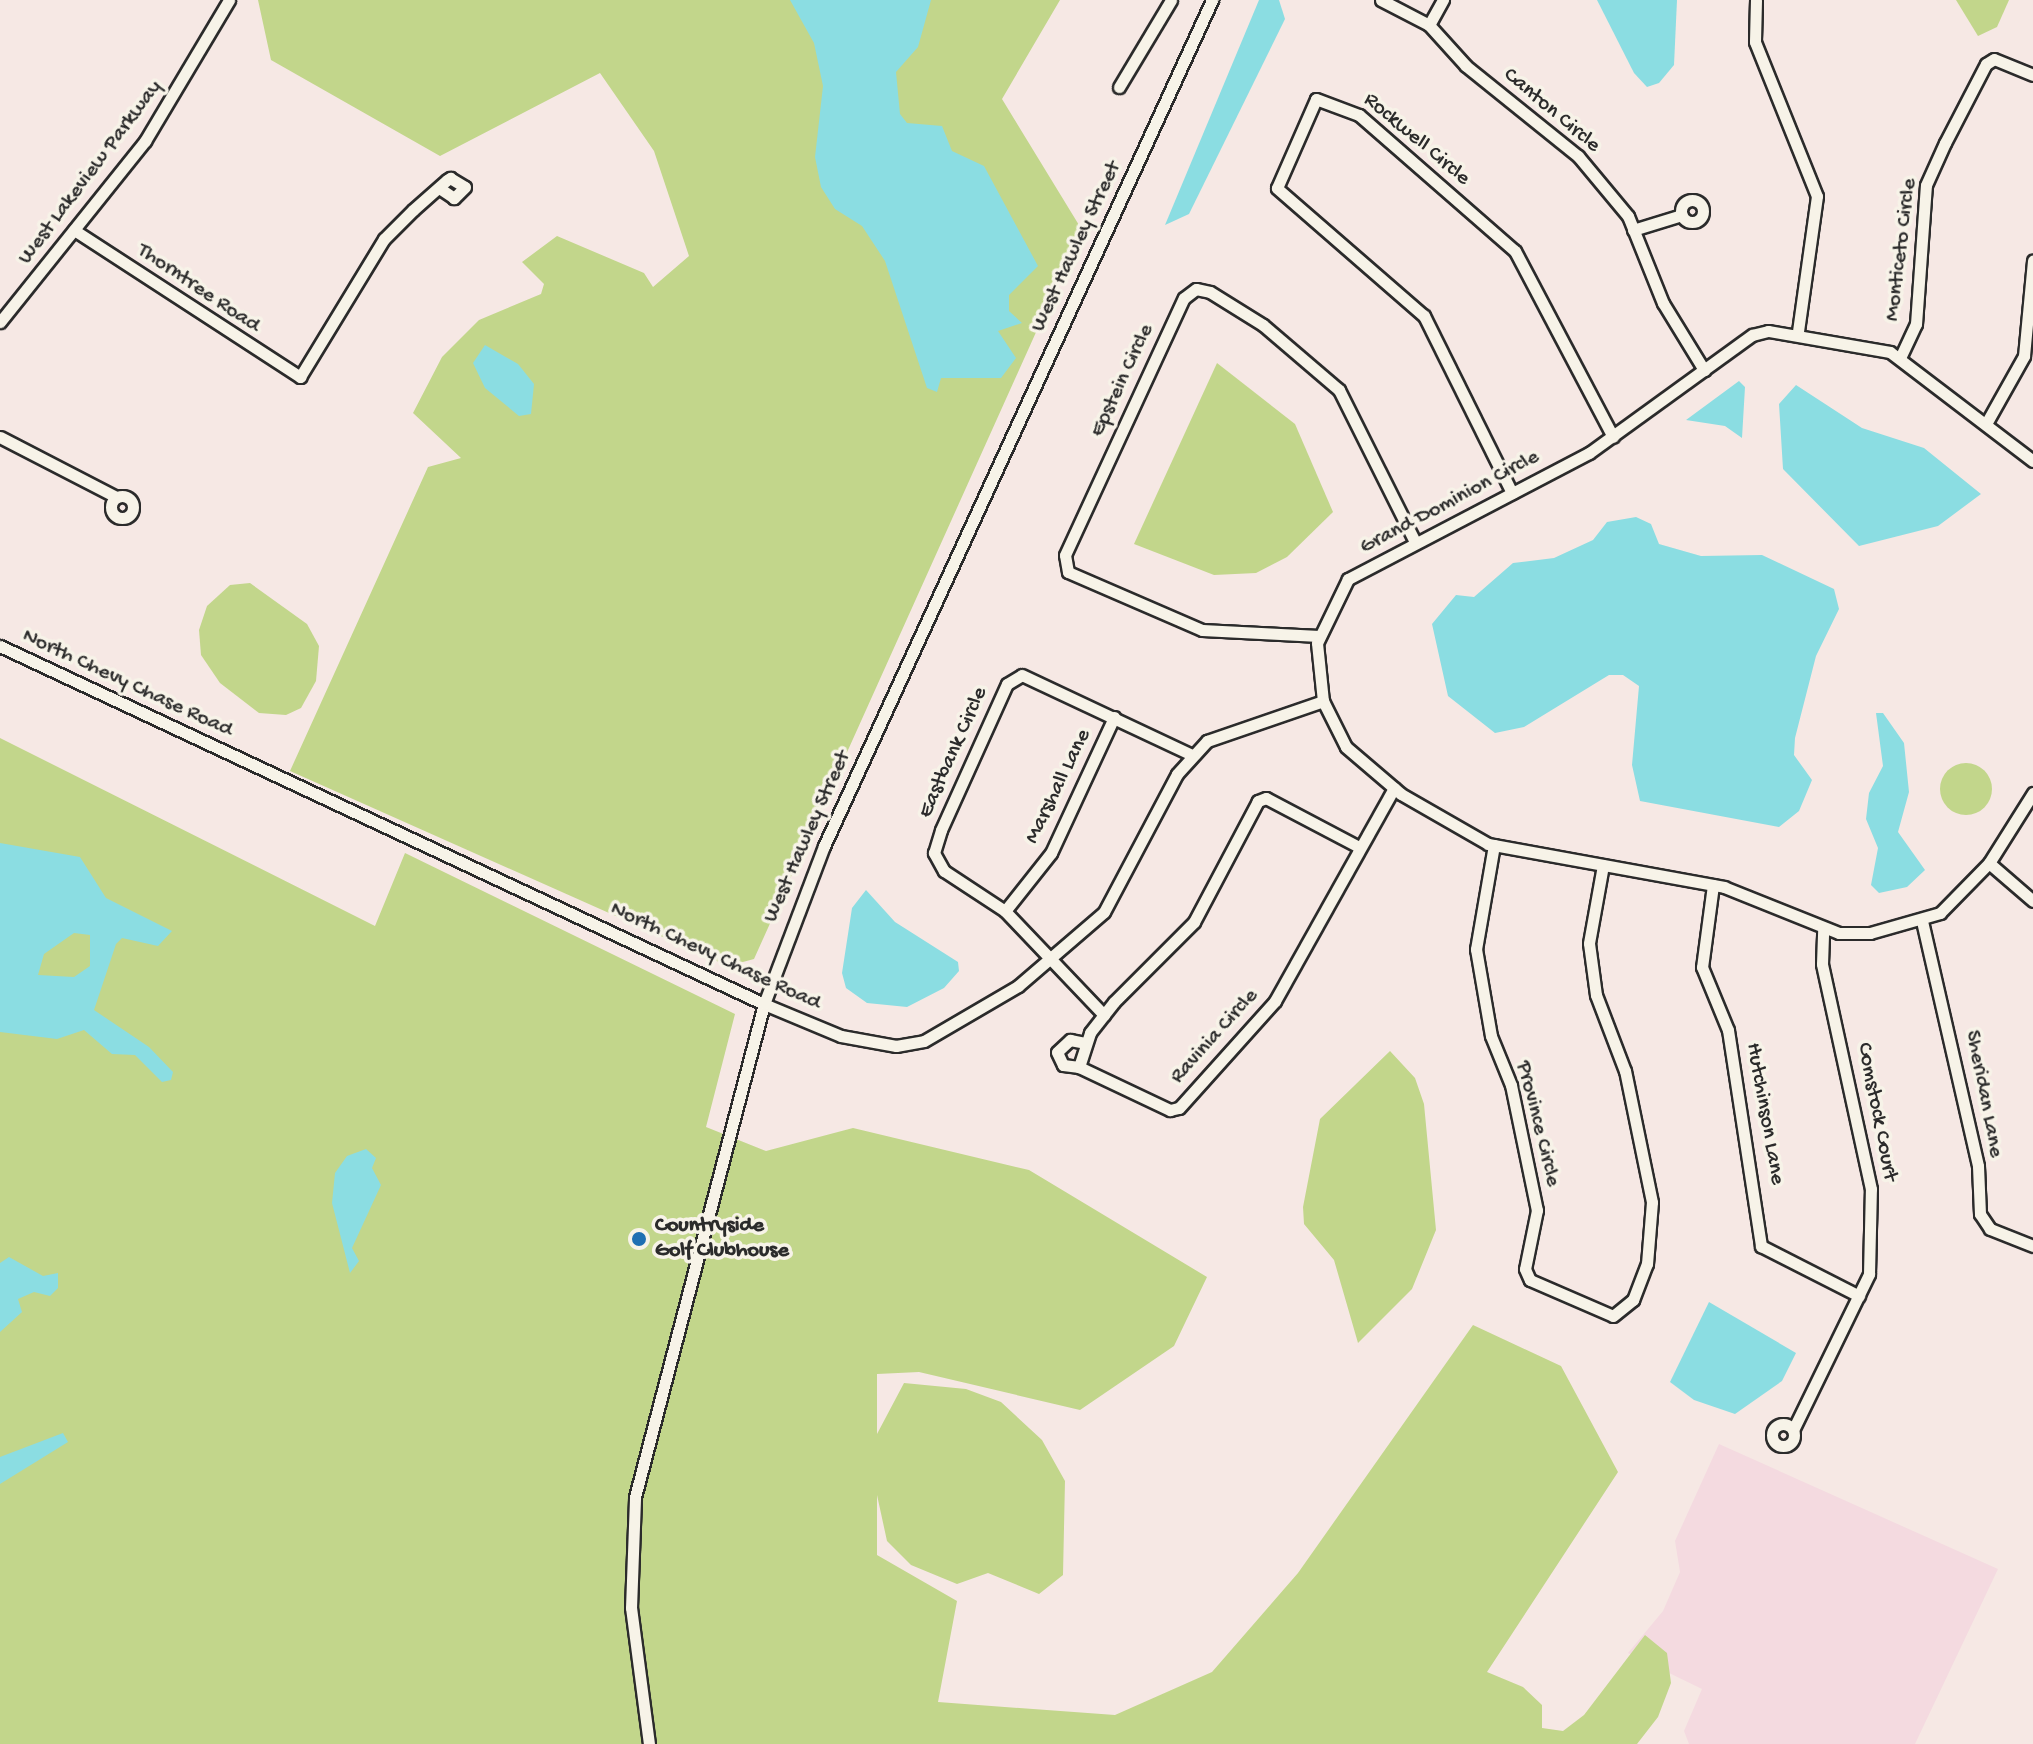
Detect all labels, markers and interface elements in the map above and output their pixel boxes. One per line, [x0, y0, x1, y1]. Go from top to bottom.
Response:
street label: Canton Circle [1497, 63, 1605, 159]
street label: West Lakeview Parkway [13, 76, 169, 270]
street label: Rockwell Circle [1357, 88, 1475, 192]
street label: West Hawley Street [1026, 158, 1128, 336]
street label: Monticeto Circle [1880, 177, 1924, 323]
street label: Thorntree Road [131, 238, 265, 340]
street label: Epstein Circle [1085, 320, 1161, 442]
street label: Grand Dominion Circle [1356, 445, 1544, 561]
street label: North Chevy Chase Road [18, 624, 236, 744]
street label: Eastbank Circle [913, 683, 995, 823]
street label: Marshall Lane [1020, 725, 1098, 849]
street label: West Hawley Street [758, 747, 858, 927]
street label: North Chevy Chase Road [606, 897, 824, 1017]
street label: Ravinia Circle [1165, 984, 1265, 1090]
street label: Sheridan Lane [1958, 1028, 2008, 1160]
street label: Hutchinson Lane [1739, 1041, 1789, 1187]
street label: Comstock Court [1850, 1041, 1902, 1183]
street label: Province Circle [1509, 1058, 1565, 1190]
place label: Countryside Golf Clubhouse [655, 1213, 789, 1264]
marker: Countryside Golf Clubhouse [630, 1230, 648, 1248]

